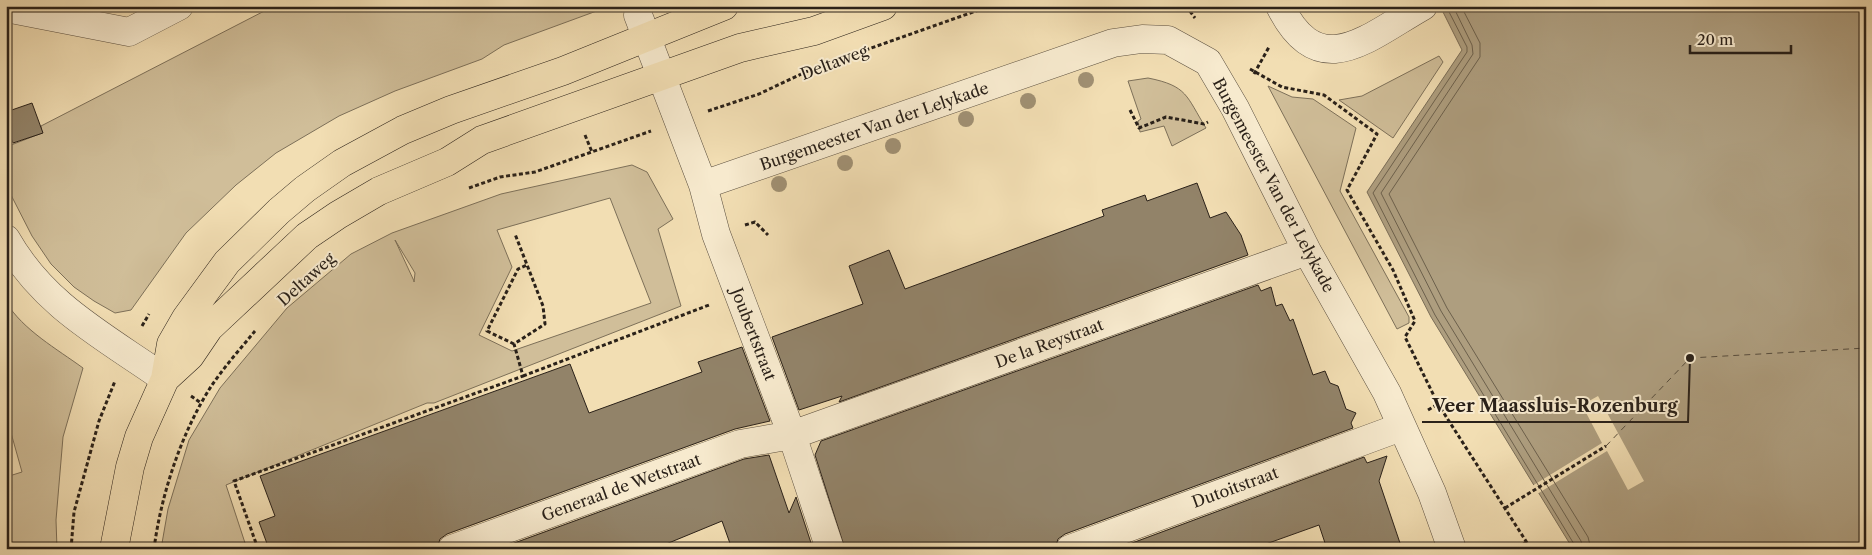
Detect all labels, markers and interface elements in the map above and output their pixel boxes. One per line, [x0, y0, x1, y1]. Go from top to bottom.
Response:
scale bar [1690, 22, 1791, 54]
text: 20 m [1697, 30, 1733, 49]
street label: Deltaweg [797, 40, 871, 84]
street label: Burgemeester Van der Lelykade [1209, 74, 1339, 296]
street label: Burgemeester Van der Lelykade [757, 77, 991, 175]
street label: Deltaweg [273, 248, 339, 310]
street label: Joubertstraat [726, 282, 781, 384]
street label: De la Reystraat [992, 314, 1106, 372]
callout: Veer Maassluis-Rozenburg [1422, 389, 1688, 422]
text: Veer Maassluis-Rozenburg [1431, 395, 1678, 417]
street label: Generaal de Wetstraat [539, 449, 704, 525]
street label: Dutoitstraat [1189, 462, 1281, 512]

